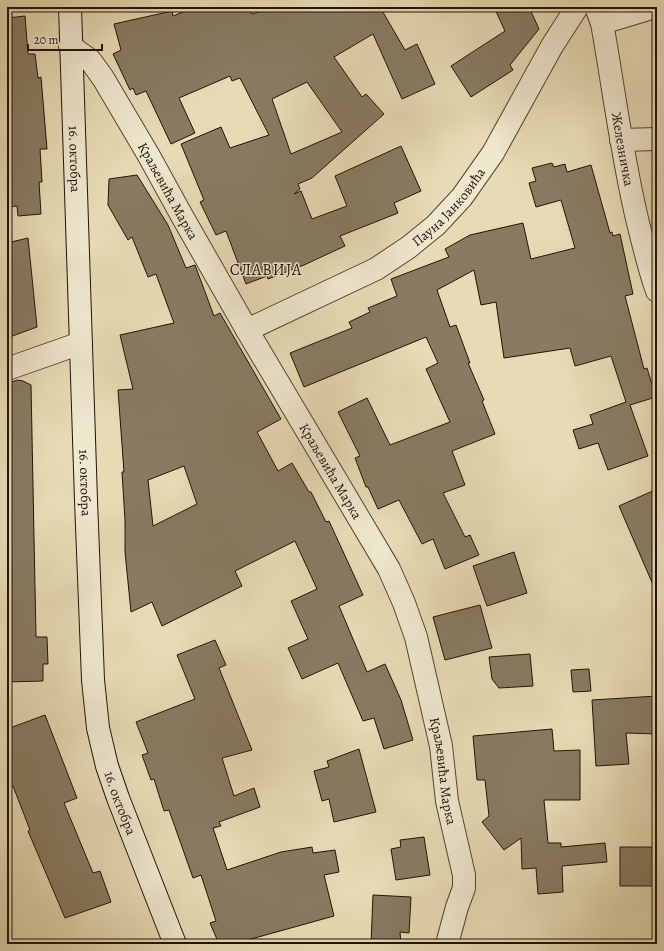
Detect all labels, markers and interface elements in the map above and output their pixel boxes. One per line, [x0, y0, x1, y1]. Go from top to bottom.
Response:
scale bar [28, 26, 102, 52]
text: 20 m [34, 32, 58, 48]
street label: Железничка [607, 111, 639, 188]
street label: 16. октобра [64, 125, 85, 193]
street label: Краљевића Марка [133, 139, 203, 244]
street label: Пауна Јанковића [408, 163, 490, 251]
district label: СЛАВИЈА [230, 259, 302, 281]
street label: Краљевића Марка [295, 420, 367, 523]
street label: 16. октобра [74, 449, 96, 517]
street label: Краљевића Марка [425, 716, 461, 827]
street label: 16. октобра [99, 769, 141, 838]

